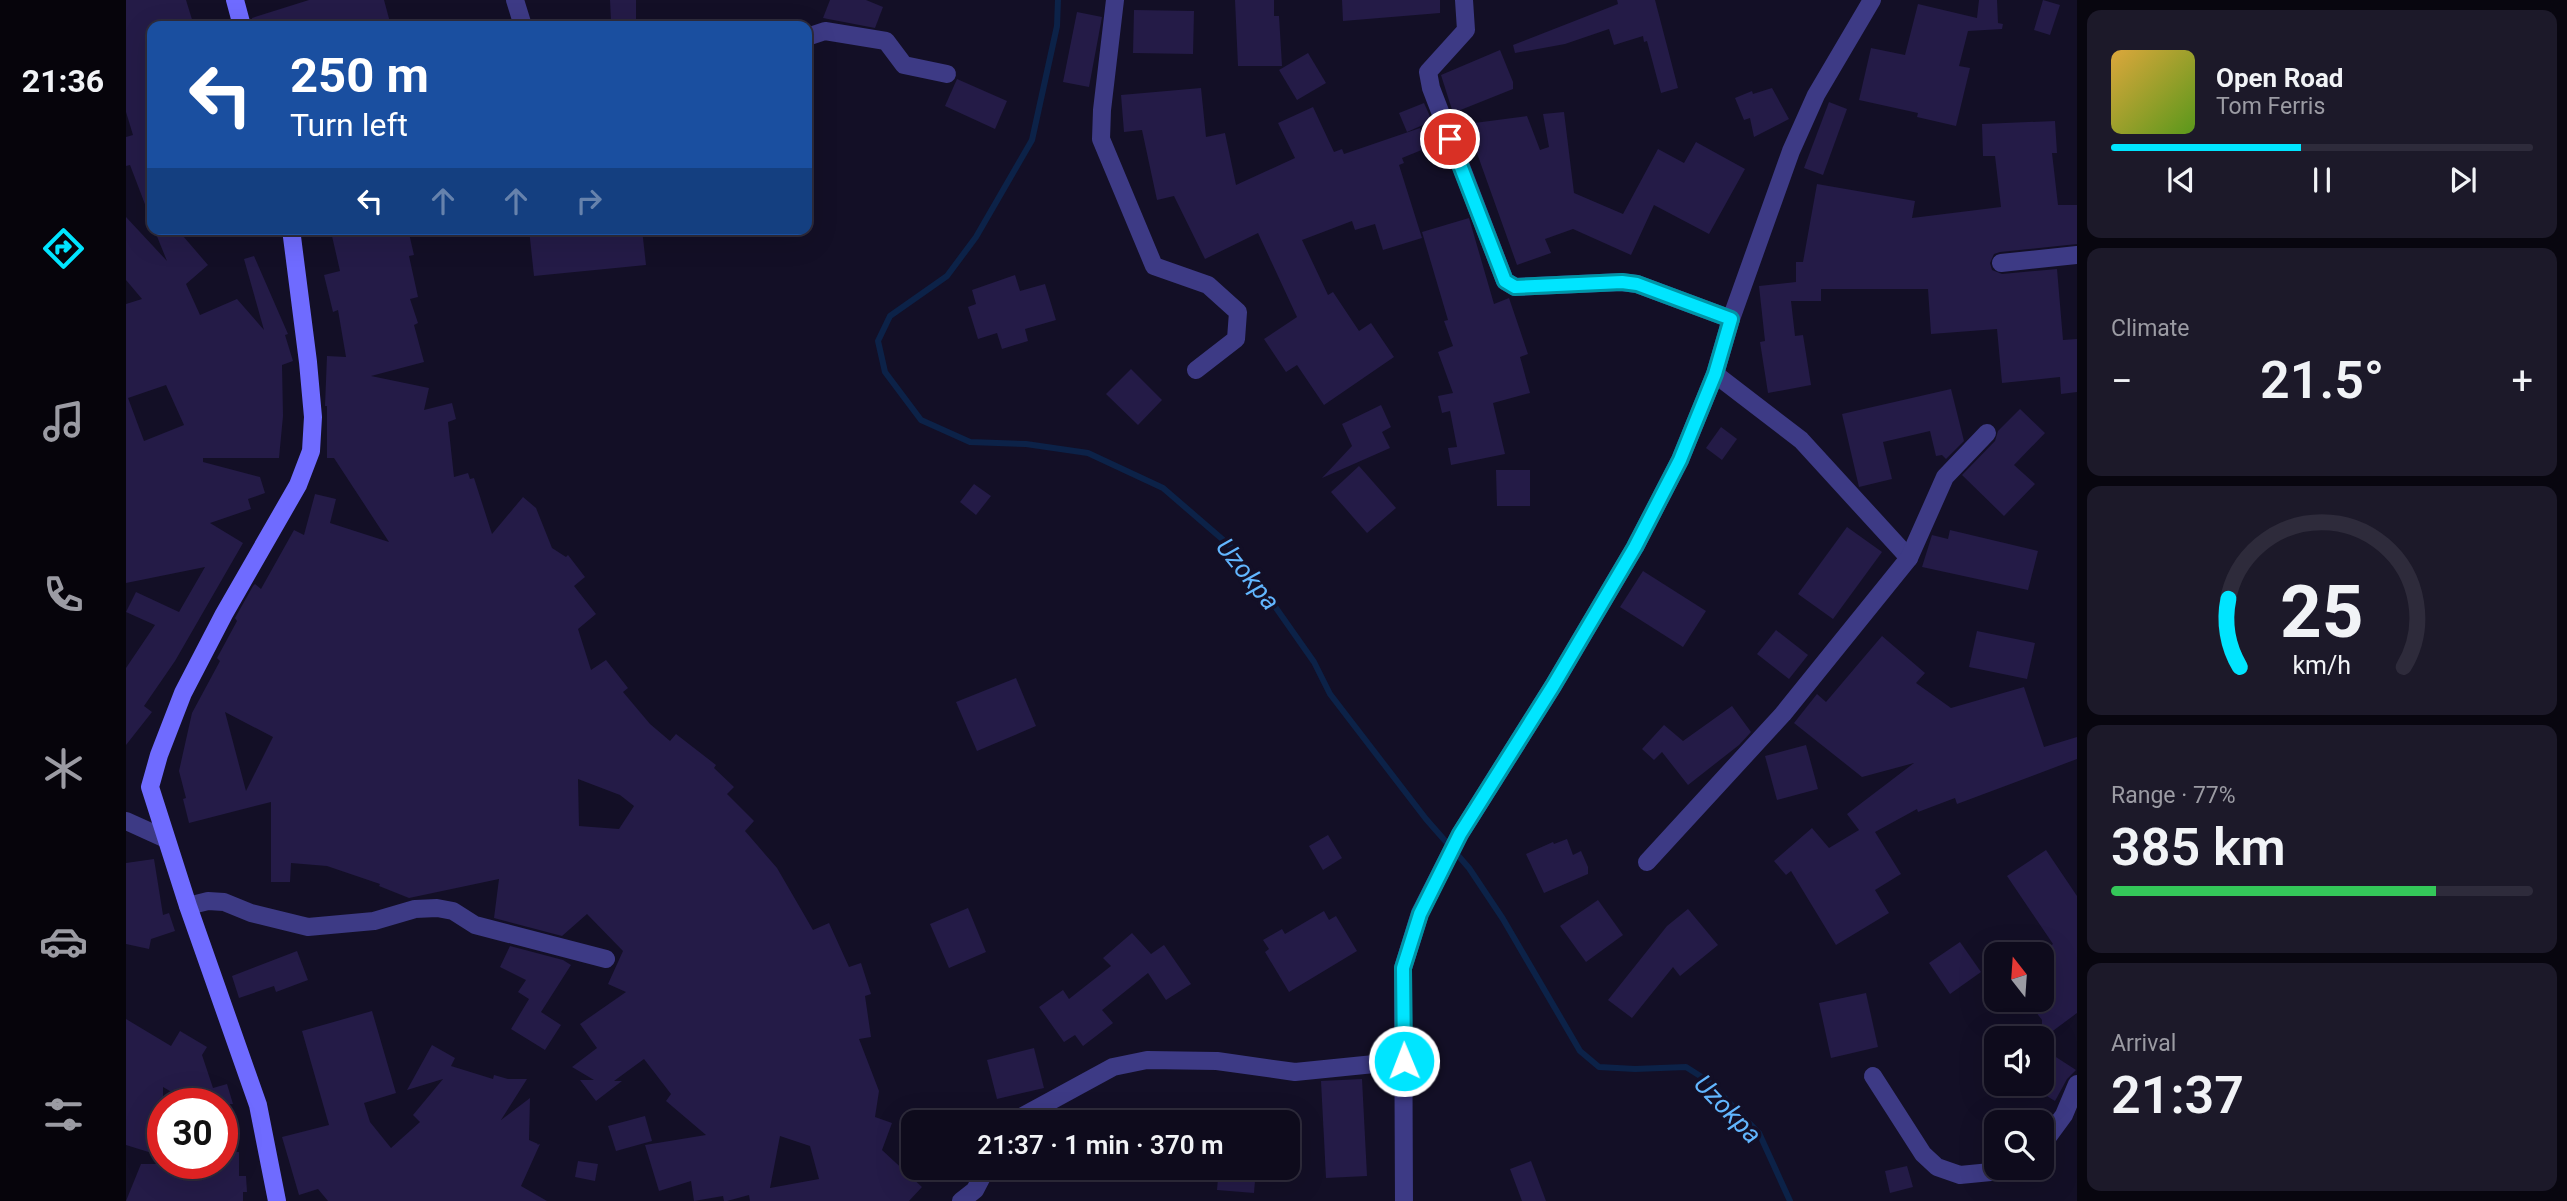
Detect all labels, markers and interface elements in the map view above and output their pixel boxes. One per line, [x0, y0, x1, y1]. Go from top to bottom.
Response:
text: 250 m [290, 47, 429, 104]
icon: left [175, 49, 266, 140]
text: 21:36 [22, 62, 104, 100]
text: Open Road [2216, 63, 2344, 93]
text: Tom Ferris [2216, 93, 2325, 120]
text: Turn left [290, 106, 408, 144]
pin [1420, 109, 1480, 169]
icon: arrive [1431, 120, 1469, 158]
icon: previous [2162, 161, 2200, 199]
icon: pause [2303, 161, 2341, 199]
icon: next [2444, 161, 2482, 199]
icon: left [351, 182, 389, 220]
icon: ahead [424, 182, 462, 220]
icon: ahead [497, 182, 535, 220]
icon: right [570, 182, 608, 220]
icon: directions [39, 224, 88, 273]
text: Climate [2111, 315, 2190, 342]
text: 21.5° [2260, 350, 2384, 411]
text: − [2111, 359, 2133, 403]
text: + [2511, 359, 2533, 403]
icon: music [39, 397, 88, 446]
water label: Uzokpa [1210, 532, 1286, 616]
text: 25 [2280, 569, 2364, 655]
icon: phone [39, 570, 88, 619]
text: km/h [2293, 650, 2351, 679]
icon: climate [39, 744, 88, 793]
text: Range · 77% [2111, 782, 2236, 809]
text: 385 km [2111, 817, 2286, 878]
icon: car [39, 917, 88, 966]
north arrow [1984, 942, 2054, 1012]
map controls [1984, 942, 2054, 1180]
position arrow [1367, 1024, 1441, 1098]
button: sound [1984, 1026, 2054, 1096]
text: Arrival [2111, 1030, 2176, 1057]
text: 21:37 [2111, 1065, 2244, 1126]
water label: Uzokpa [1688, 1068, 1768, 1150]
speed limit sign: 30 [147, 1088, 238, 1179]
icon: filters [39, 1090, 88, 1139]
button: search [1984, 1110, 2054, 1180]
text: 21:37 · 1 min · 370 m [977, 1130, 1224, 1160]

